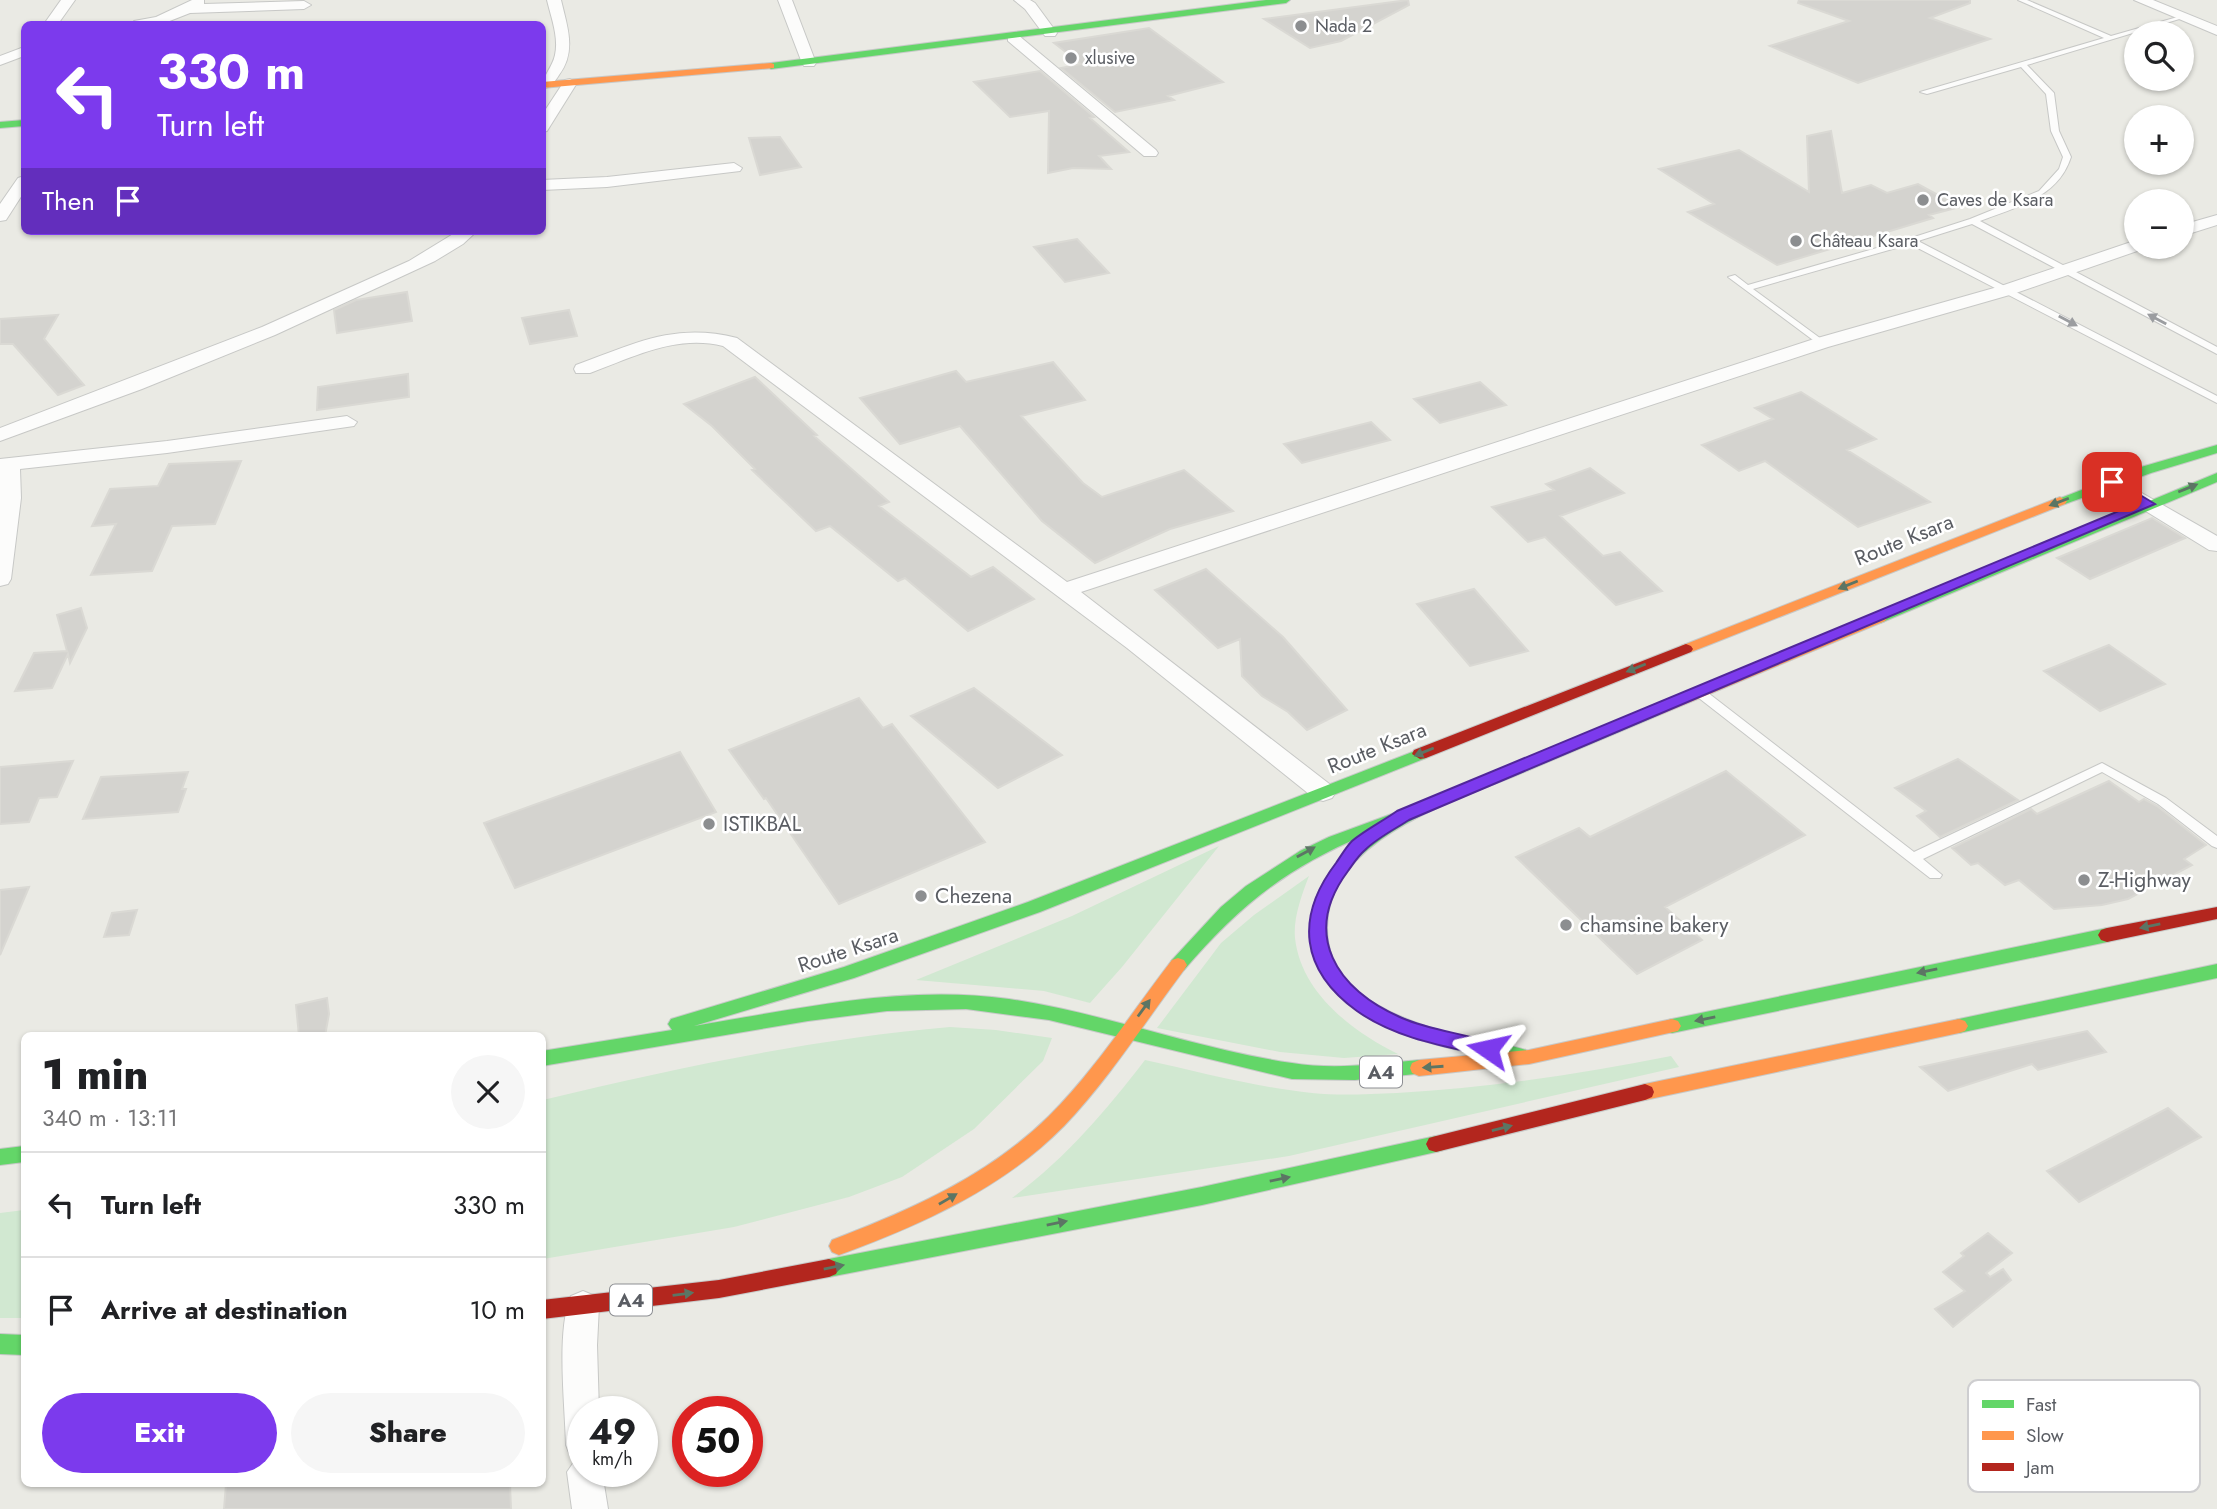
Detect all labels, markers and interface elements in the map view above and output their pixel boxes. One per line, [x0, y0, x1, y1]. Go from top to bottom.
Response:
place label: Nada 2 [1315, 13, 1372, 39]
marker: Nada 2 [1293, 18, 1309, 34]
map controls [2124, 21, 2194, 259]
button: search [2124, 21, 2194, 91]
text: 330 m [157, 37, 305, 107]
place label: xlusive [1085, 45, 1135, 71]
icon: left [42, 49, 133, 140]
marker: xlusive [1063, 50, 1079, 66]
text: Turn left [157, 102, 264, 148]
button: + [2124, 105, 2194, 175]
text: Then [42, 182, 95, 220]
icon: arrive [109, 182, 147, 220]
place label: Caves de Ksara [1937, 187, 2053, 213]
button: − [2124, 189, 2194, 259]
marker: Caves de Ksara [1915, 192, 1931, 208]
place label: Château Ksara [1810, 228, 1919, 254]
marker: Château Ksara [1788, 233, 1804, 249]
one-way arrow [2147, 313, 2167, 325]
one-way arrow [2058, 315, 2078, 327]
pin [2082, 452, 2142, 512]
icon: arrive [2093, 463, 2131, 501]
one-way arrow [2178, 482, 2199, 493]
one-way arrow [2049, 496, 2070, 507]
street label: Route Ksara [1850, 507, 1958, 573]
one-way arrow [1837, 579, 1858, 590]
one-way arrow [1626, 663, 1647, 674]
street label: Route Ksara [1323, 715, 1431, 781]
one-way arrow [1414, 746, 1435, 757]
place label: ISTIKBAL [723, 809, 802, 839]
marker: ISTIKBAL [701, 816, 717, 832]
one-way arrow [1297, 846, 1316, 858]
place label: Z-Highway [2098, 865, 2191, 895]
marker: Z-Highway [2076, 872, 2092, 888]
place label: Chezena [935, 881, 1012, 911]
marker: Chezena [913, 888, 929, 904]
place label: chamsine bakery [1580, 910, 1729, 940]
marker: chamsine bakery [1558, 917, 1574, 933]
street label: Route Ksara [794, 920, 902, 980]
one-way arrow [2139, 921, 2161, 932]
one-way arrow [1916, 966, 1938, 977]
one-way arrow [1137, 999, 1151, 1017]
position arrow [1451, 1012, 1525, 1086]
one-way arrow [1694, 1014, 1716, 1025]
text: 1 min [42, 1044, 148, 1105]
button: close [451, 1055, 525, 1129]
road number: A4 [1360, 1056, 1402, 1088]
one-way arrow [1422, 1062, 1444, 1073]
text: 340 m · 13:11 [42, 1101, 178, 1135]
one-way arrow [1491, 1122, 1513, 1133]
one-way arrow [1269, 1173, 1291, 1184]
icon: left [42, 1186, 80, 1224]
text: Turn left [101, 1186, 201, 1224]
text: 330 m [453, 1186, 525, 1224]
one-way arrow [939, 1192, 958, 1205]
one-way arrow [1046, 1217, 1068, 1228]
one-way arrow [823, 1261, 845, 1272]
road number: A4 [610, 1284, 652, 1316]
one-way arrow [672, 1288, 694, 1299]
icon: arrive [42, 1291, 80, 1329]
text: Arrive at destination [101, 1291, 348, 1329]
text: 10 m [470, 1291, 525, 1329]
legend [1968, 1380, 2200, 1492]
text: Fast [2026, 1391, 2057, 1418]
button: Exit [42, 1393, 277, 1473]
button: Share [291, 1393, 525, 1473]
speed limit sign: 50 [672, 1396, 763, 1487]
text: 49 [589, 1407, 636, 1457]
text: Slow [2026, 1422, 2064, 1449]
text: km/h [592, 1446, 633, 1472]
text: Jam [2023, 1454, 2055, 1481]

